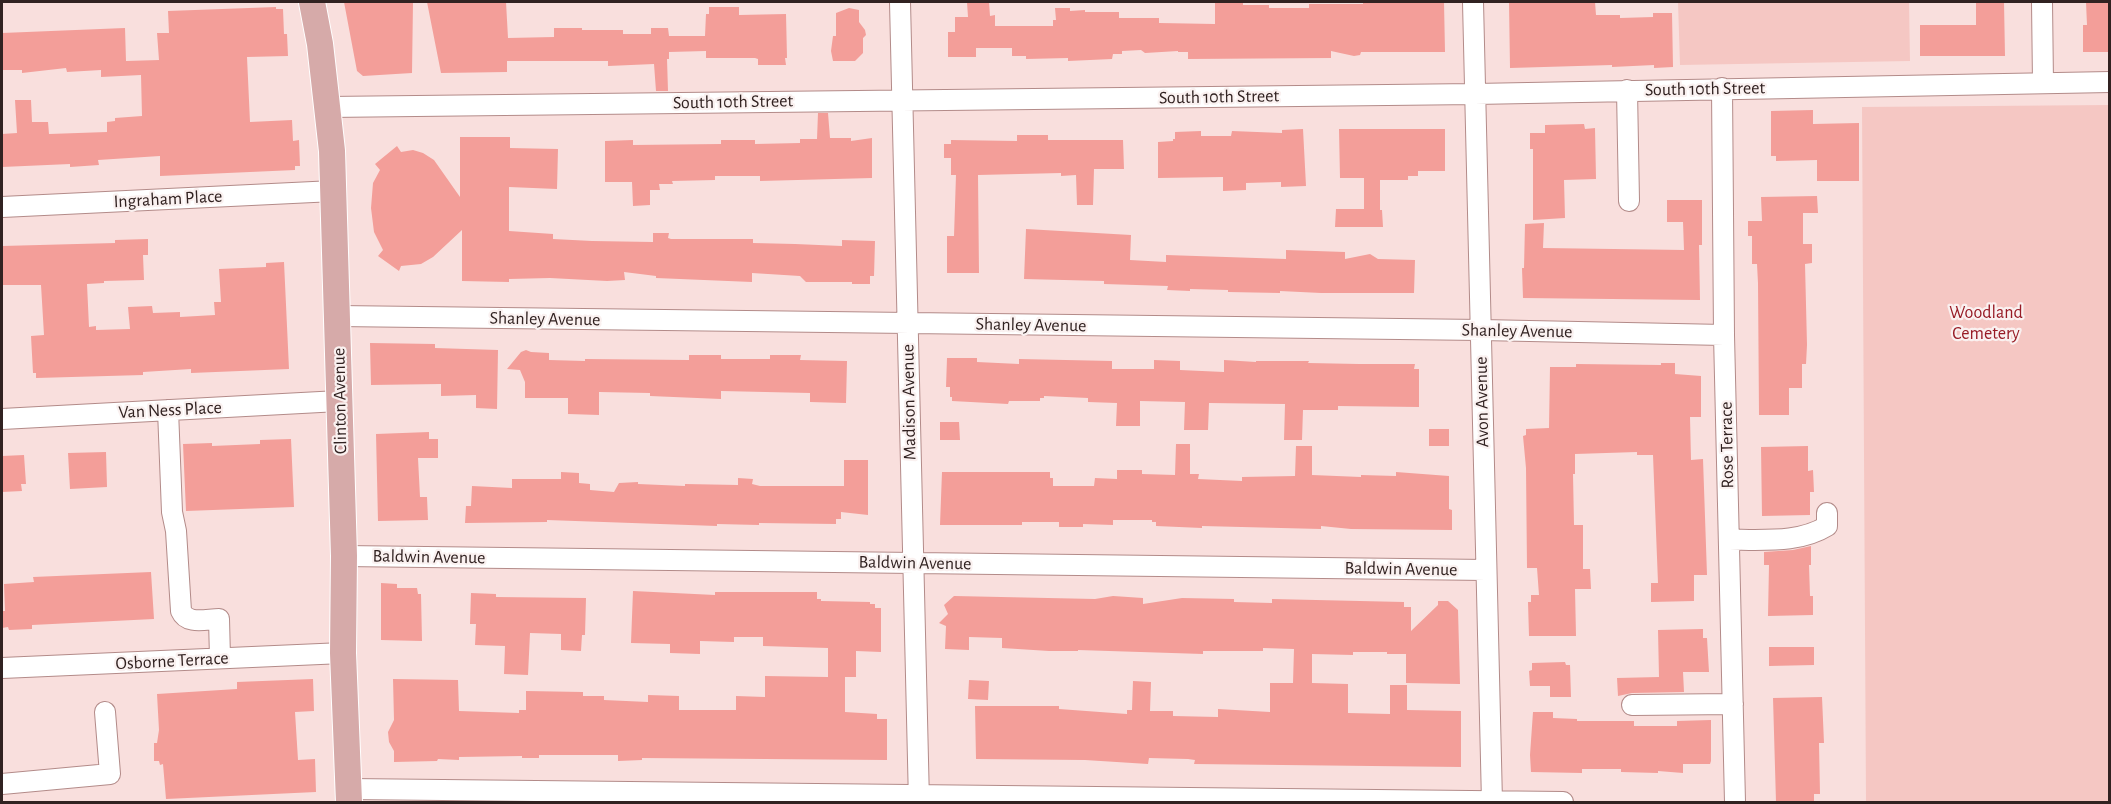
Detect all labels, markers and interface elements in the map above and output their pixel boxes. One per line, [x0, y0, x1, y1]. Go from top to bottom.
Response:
street label: South 10th Street [1645, 77, 1765, 101]
street label: South 10th Street [1159, 85, 1279, 109]
street label: South 10th Street [673, 90, 793, 114]
street label: Ingraham Place [113, 185, 223, 213]
park label: Woodland Cemetery [1949, 302, 2023, 344]
street label: Shanley Avenue [489, 307, 601, 331]
street label: Shanley Avenue [975, 313, 1087, 337]
street label: Shanley Avenue [1461, 319, 1573, 343]
street label: Madison Avenue [897, 344, 921, 460]
street label: Clinton Avenue [328, 348, 352, 454]
street label: Avon Avenue [1470, 356, 1494, 448]
street label: Van Ness Place [118, 397, 222, 423]
street label: Rose Terrace [1715, 401, 1739, 489]
street label: Baldwin Avenue [372, 545, 486, 569]
street label: Baldwin Avenue [858, 551, 972, 575]
street label: Baldwin Avenue [1344, 557, 1458, 581]
street label: Osborne Terrace [115, 647, 229, 675]

